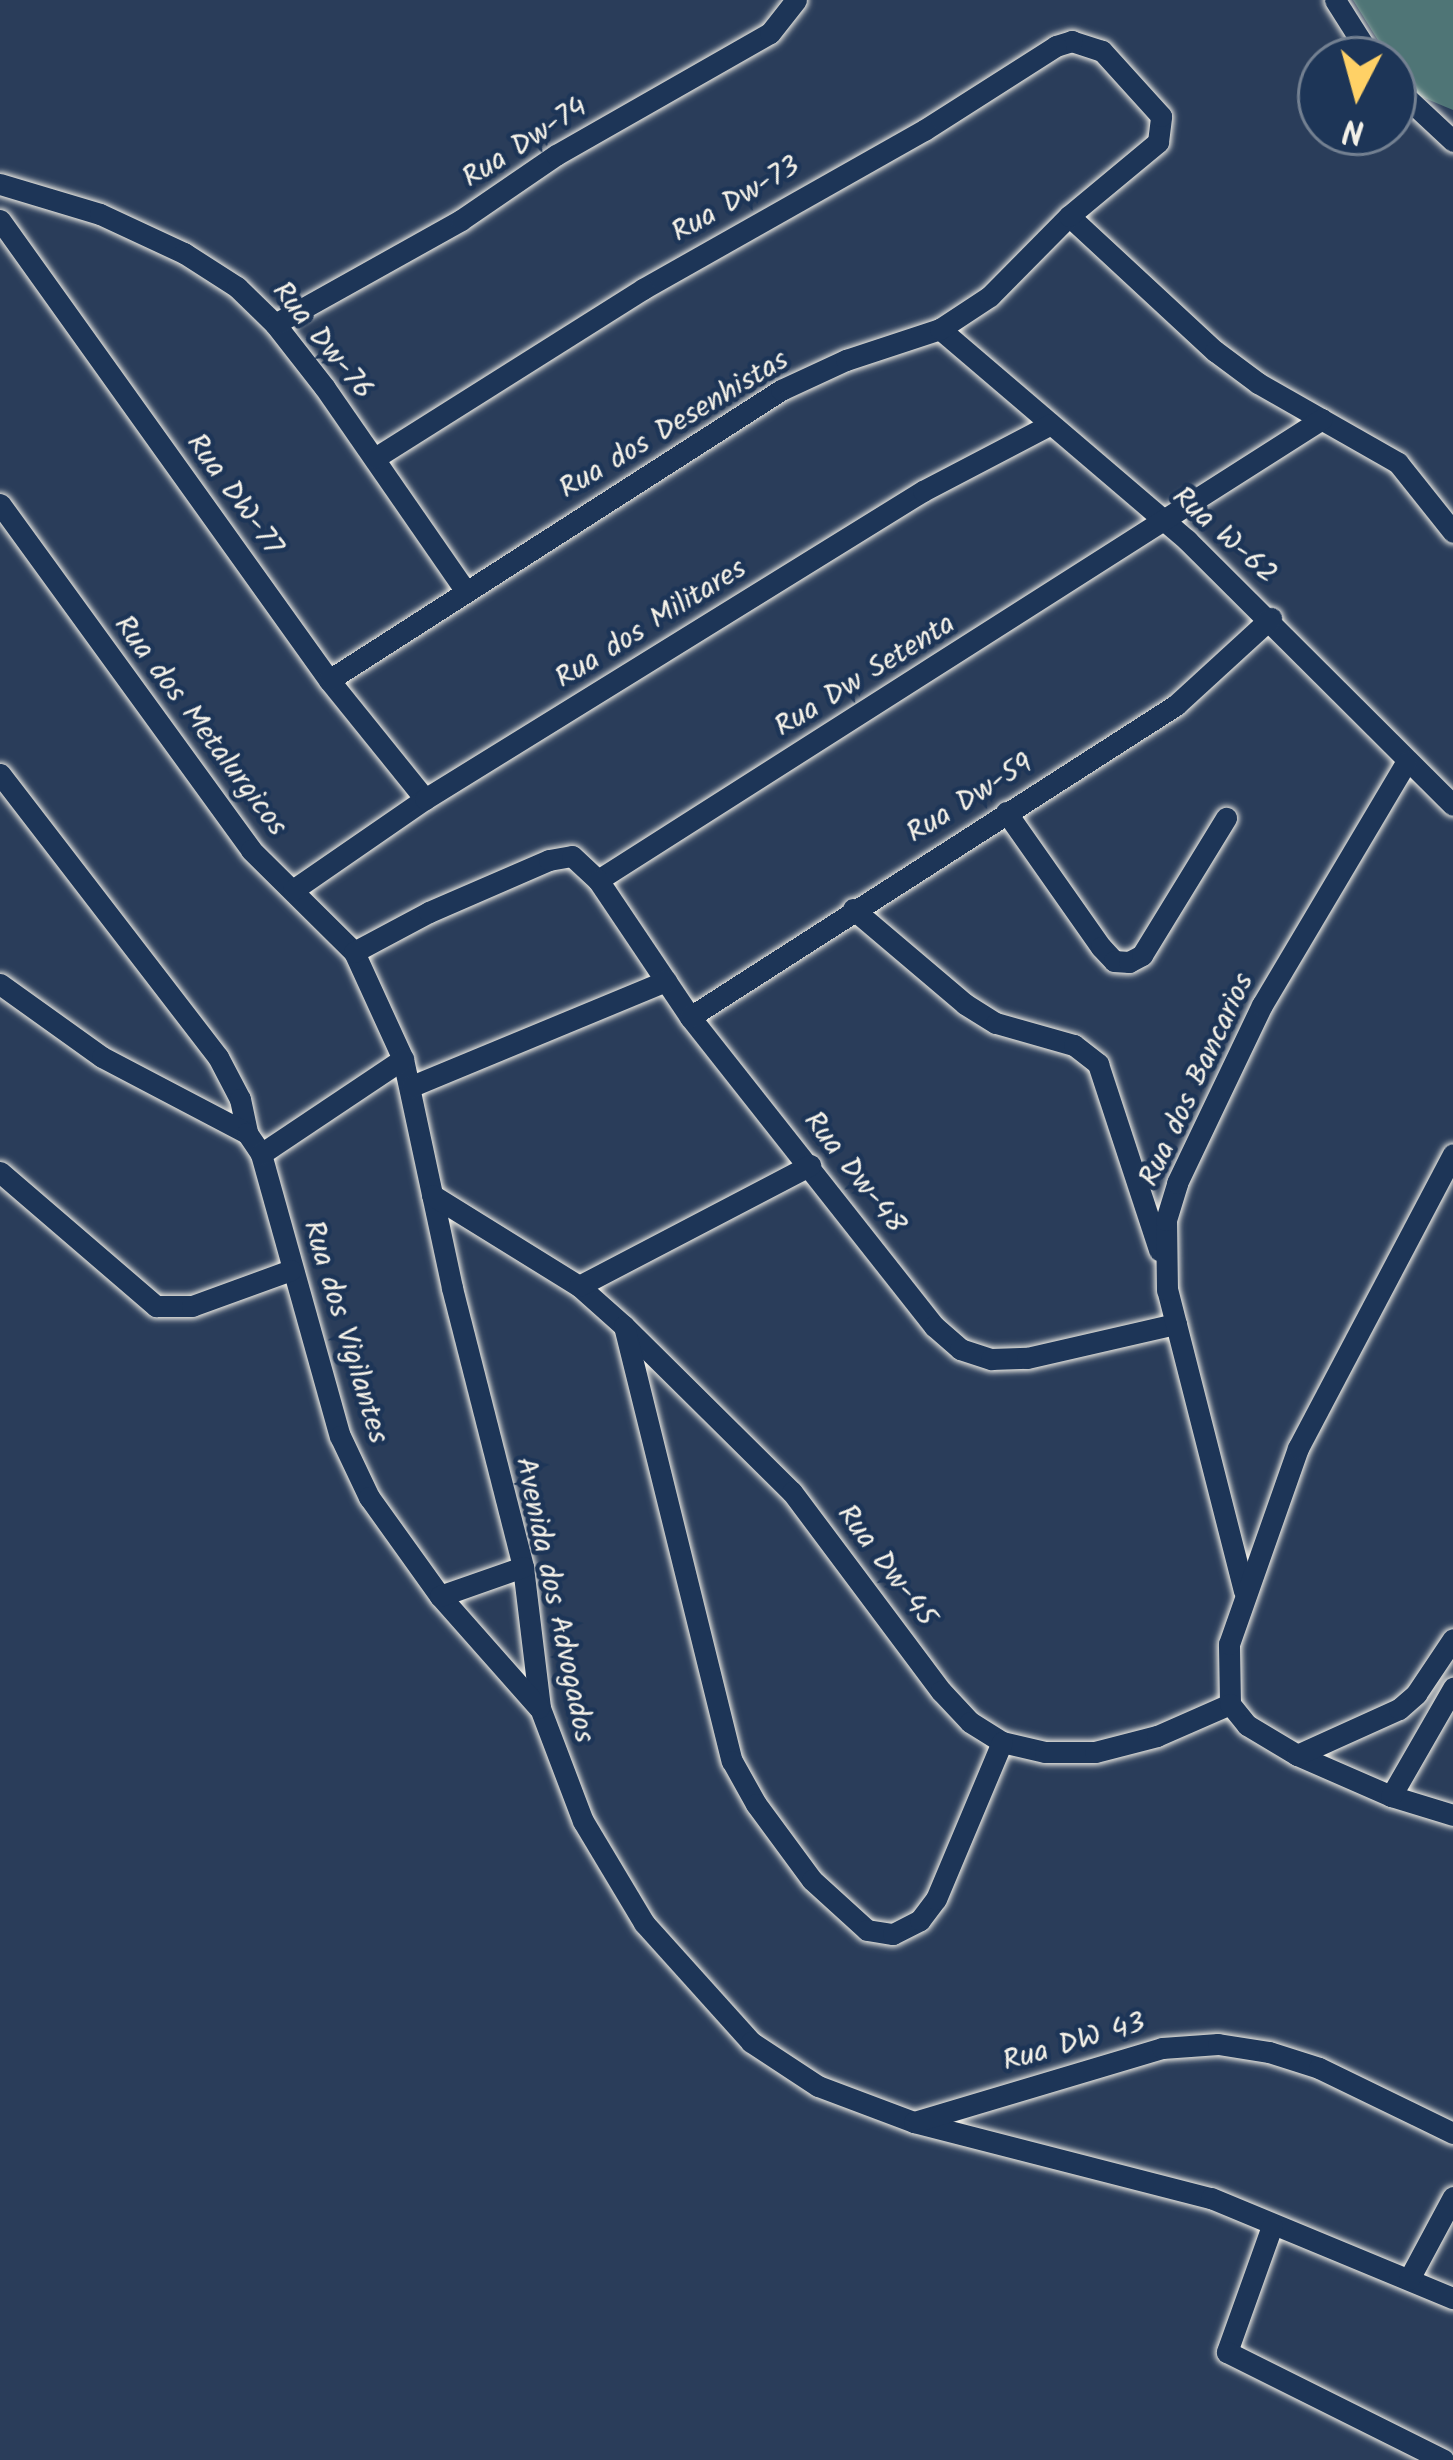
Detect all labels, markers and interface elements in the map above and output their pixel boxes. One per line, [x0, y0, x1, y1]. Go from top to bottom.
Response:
north arrow [1297, 36, 1417, 156]
street label: Rua Dw-74 [456, 89, 594, 197]
text: N [1340, 102, 1367, 157]
street label: Rua Dw-73 [665, 149, 807, 251]
street label: Rua Dw-76 [263, 275, 381, 407]
street label: Rua dos Desenhistas [553, 342, 795, 508]
street label: Rua DW-77 [178, 427, 290, 563]
street label: Rua W-62 [1164, 479, 1284, 593]
street label: Rua dos Militares [549, 551, 753, 697]
street label: Rua Dw Setenta [768, 606, 962, 746]
street label: Rua dos Metalurgicos [105, 609, 295, 843]
street label: Rua Dw-59 [900, 746, 1040, 852]
street label: Rua dos Bancarios [1132, 968, 1262, 1192]
street label: Rua Dw-48 [795, 1104, 913, 1242]
street label: Rua dos Vigilantes [294, 1216, 396, 1448]
street label: Avenida dos Advogados [506, 1454, 602, 1746]
street label: Rua Dw-45 [828, 1498, 944, 1634]
street label: Rua DW 43 [999, 2005, 1149, 2081]

